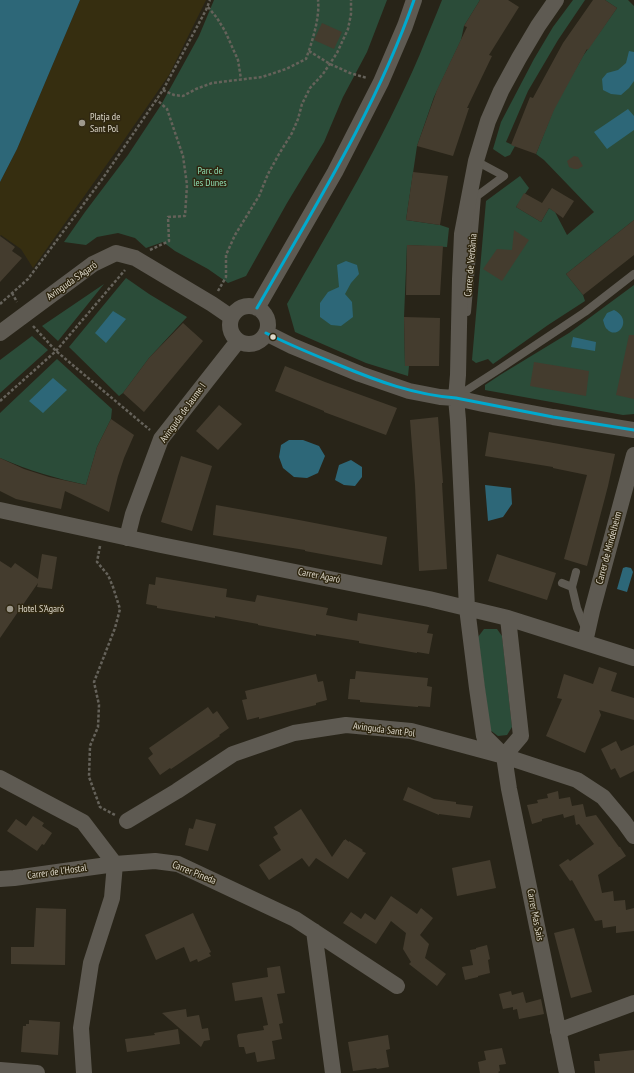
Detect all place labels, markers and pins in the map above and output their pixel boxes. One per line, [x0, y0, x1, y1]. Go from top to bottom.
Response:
place label: Platja de Sant Pol [90, 111, 120, 134]
marker: Platja de Sant Pol [77, 118, 87, 128]
unlabelled marker [268, 332, 278, 342]
place label: Hotel S'Agaró [18, 603, 64, 615]
marker: Hotel S'Agaró [5, 604, 15, 614]

